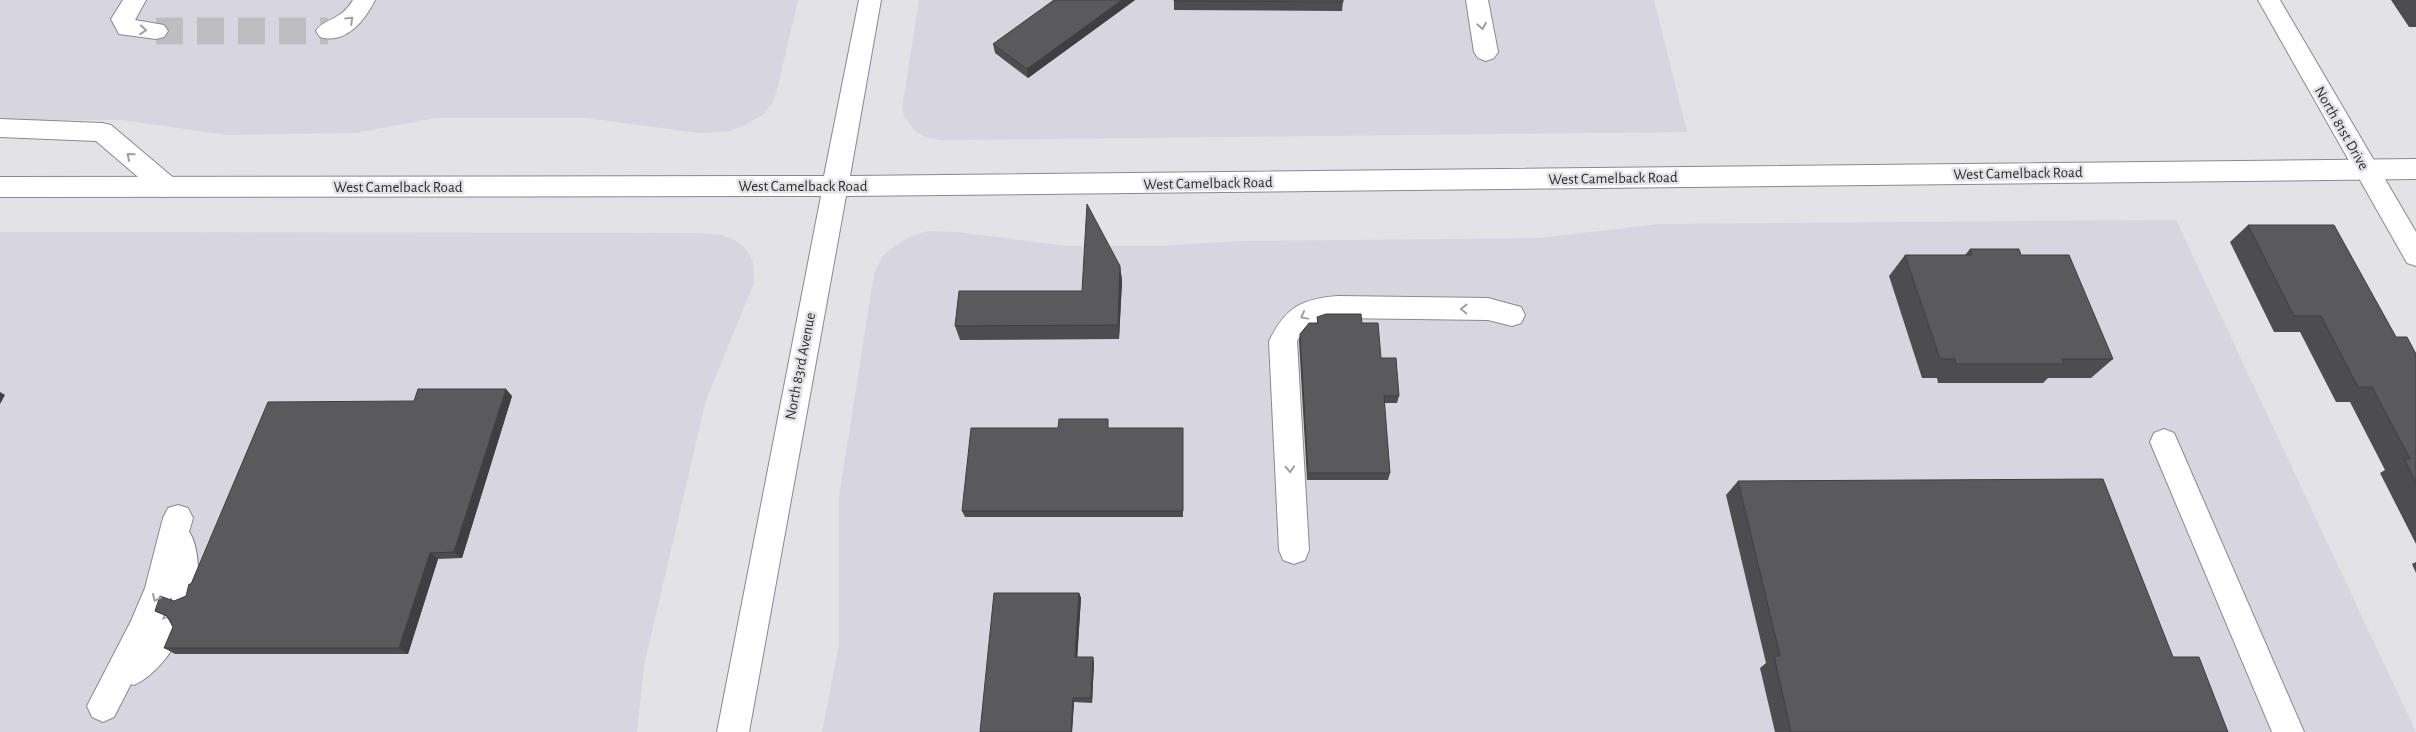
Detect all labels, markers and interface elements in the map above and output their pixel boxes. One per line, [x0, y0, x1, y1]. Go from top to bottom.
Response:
one-way arrow [344, 17, 353, 26]
one-way arrow [1476, 22, 1486, 30]
one-way arrow [139, 24, 147, 35]
street label: North 81st Drive [2312, 84, 2371, 172]
one-way arrow [127, 153, 136, 161]
street label: West Camelback Road [1953, 165, 2083, 182]
street label: West Camelback Road [1548, 170, 1678, 187]
street label: West Camelback Road [1143, 175, 1273, 192]
street label: West Camelback Road [738, 179, 868, 194]
street label: West Camelback Road [333, 180, 463, 195]
one-way arrow [1460, 303, 1468, 314]
one-way arrow [1300, 310, 1309, 320]
street label: North 83rd Avenue [783, 311, 818, 421]
one-way arrow [1284, 466, 1295, 474]
one-way arrow [151, 593, 162, 602]

